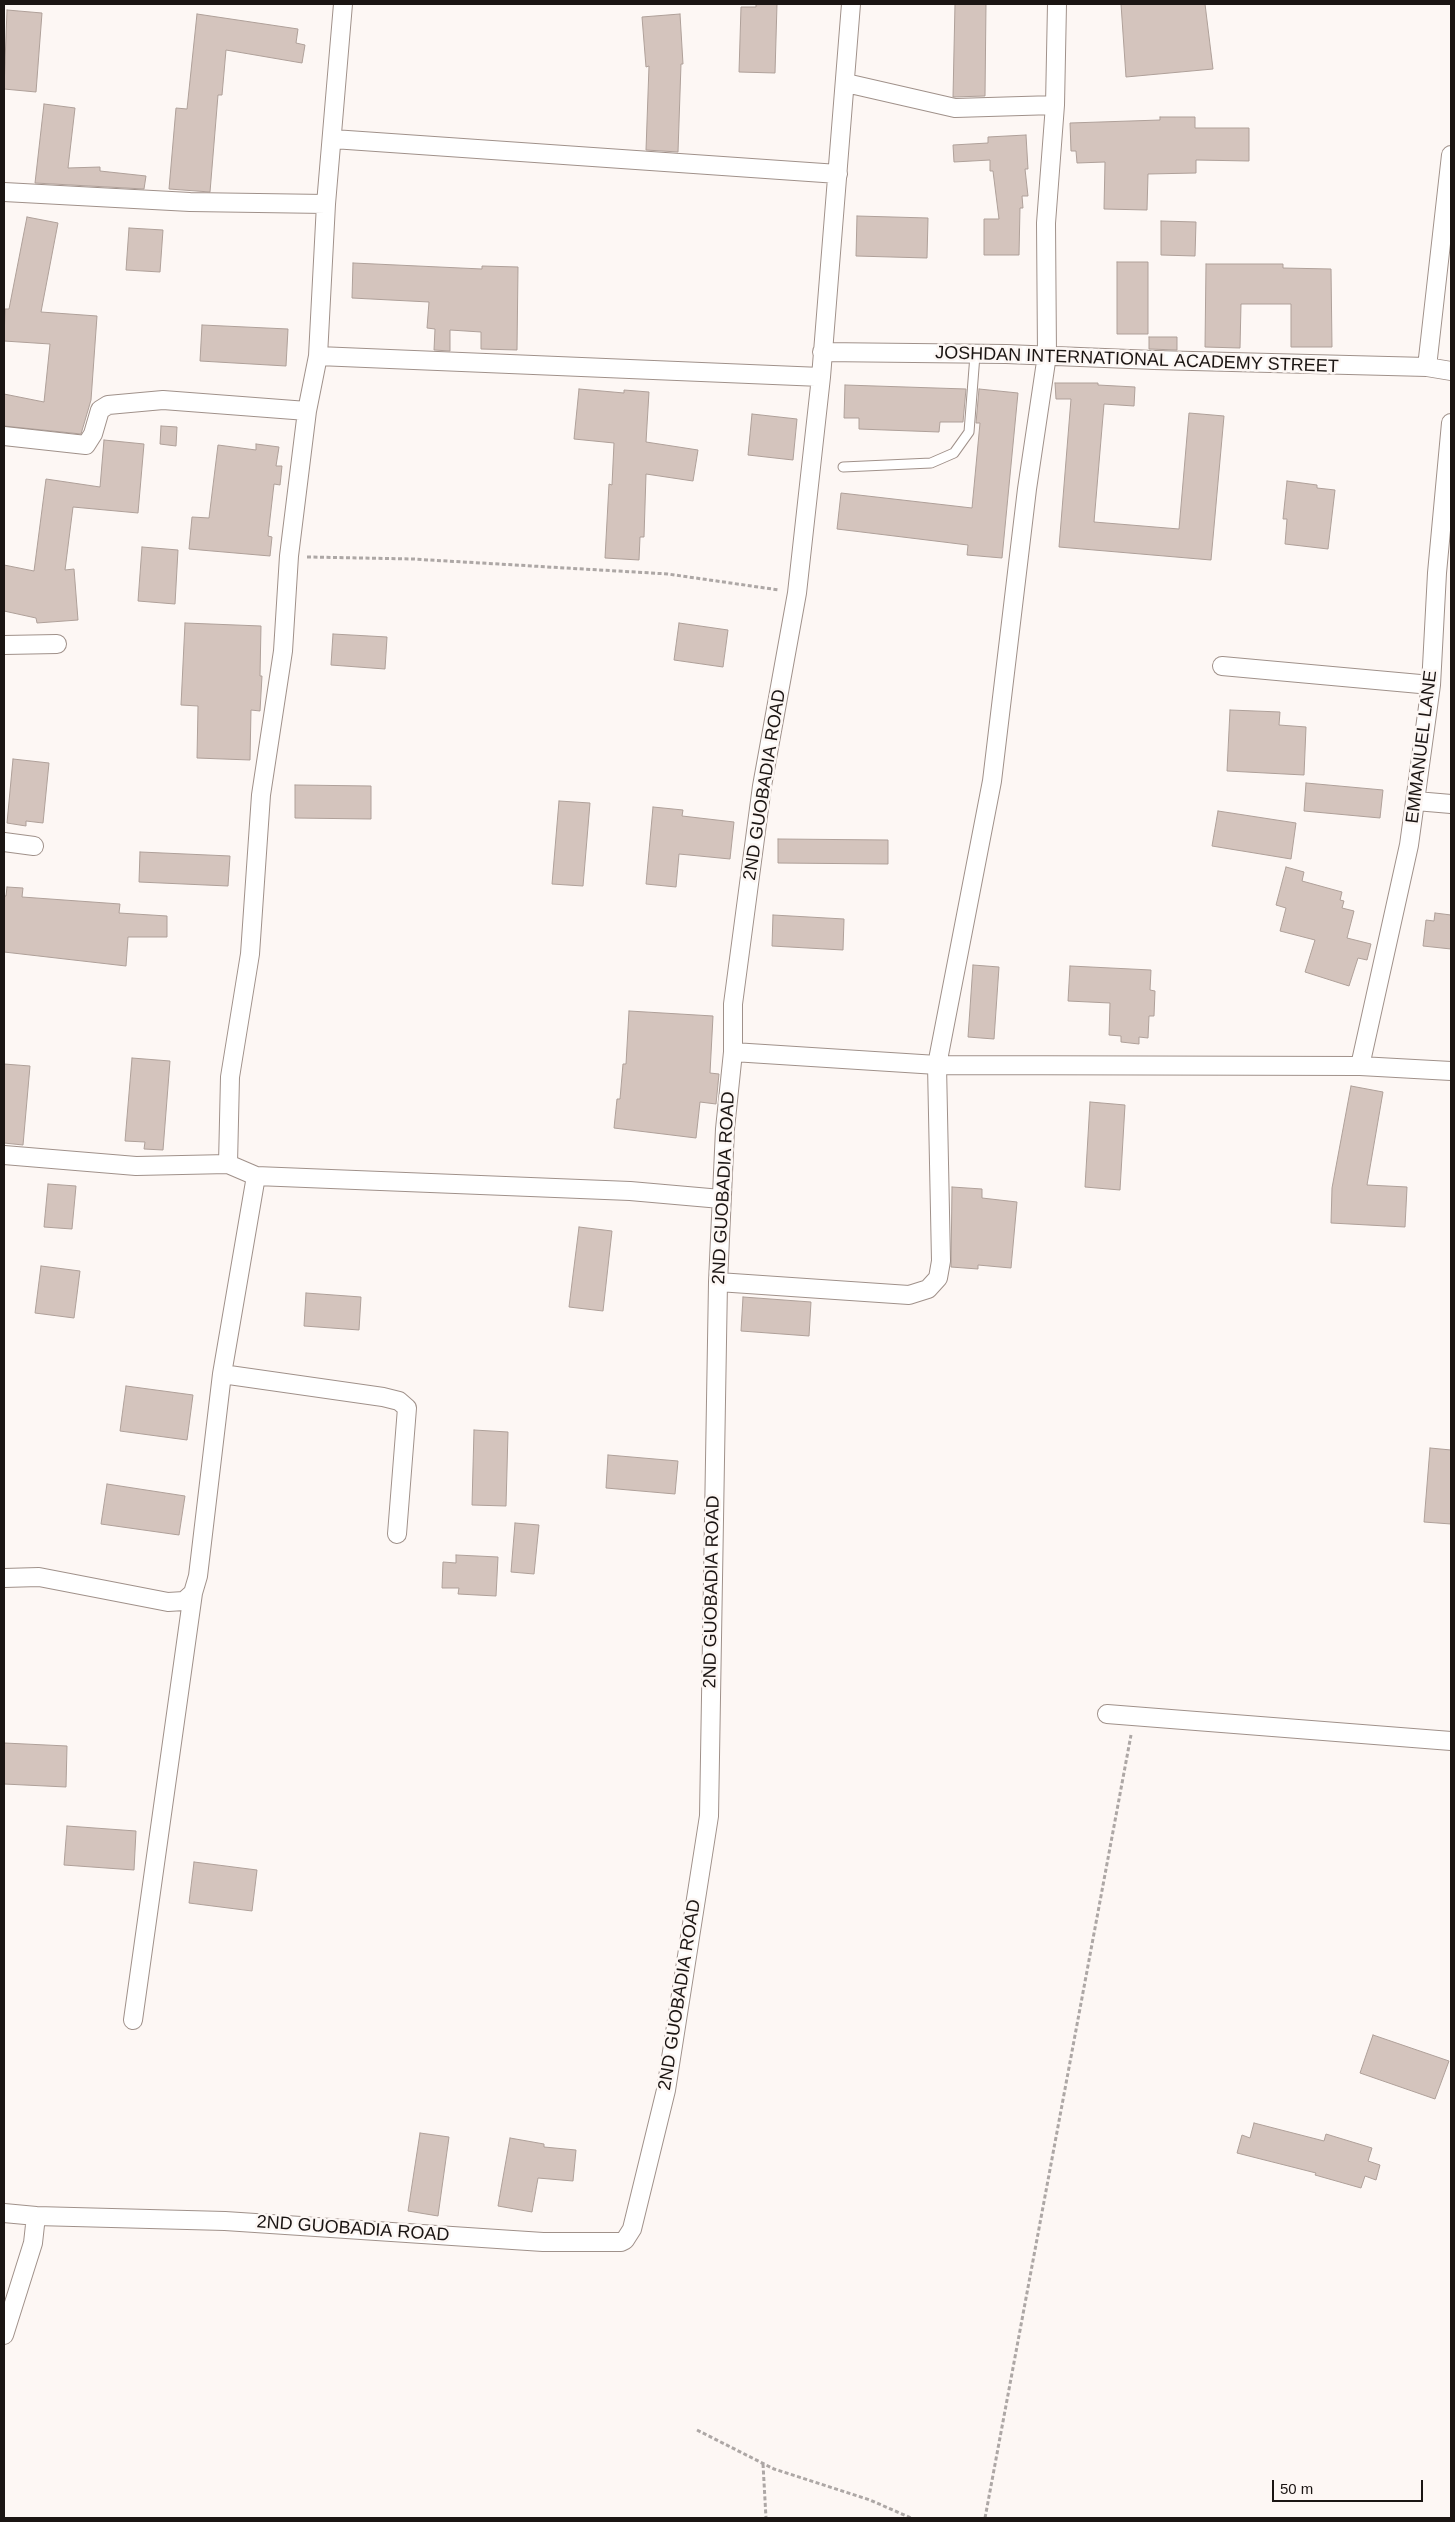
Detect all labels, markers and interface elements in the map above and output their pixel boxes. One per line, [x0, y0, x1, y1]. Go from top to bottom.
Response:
street label: JOSHDAN INTERNATIONAL ACADEMY STREET [935, 342, 1339, 378]
street label: EMMANUEL LANE [1402, 669, 1442, 825]
street label: 2ND GUOBADIA ROAD [739, 688, 791, 882]
street label: 2ND GUOBADIA ROAD [708, 1091, 740, 1285]
street label: 2ND GUOBADIA ROAD [700, 1495, 724, 1689]
street label: 2ND GUOBADIA ROAD [654, 1898, 706, 2092]
street label: 2ND GUOBADIA ROAD [256, 2211, 450, 2247]
scale bar [1275, 2470, 1426, 2502]
text: 50 m [1280, 2480, 1313, 2497]

